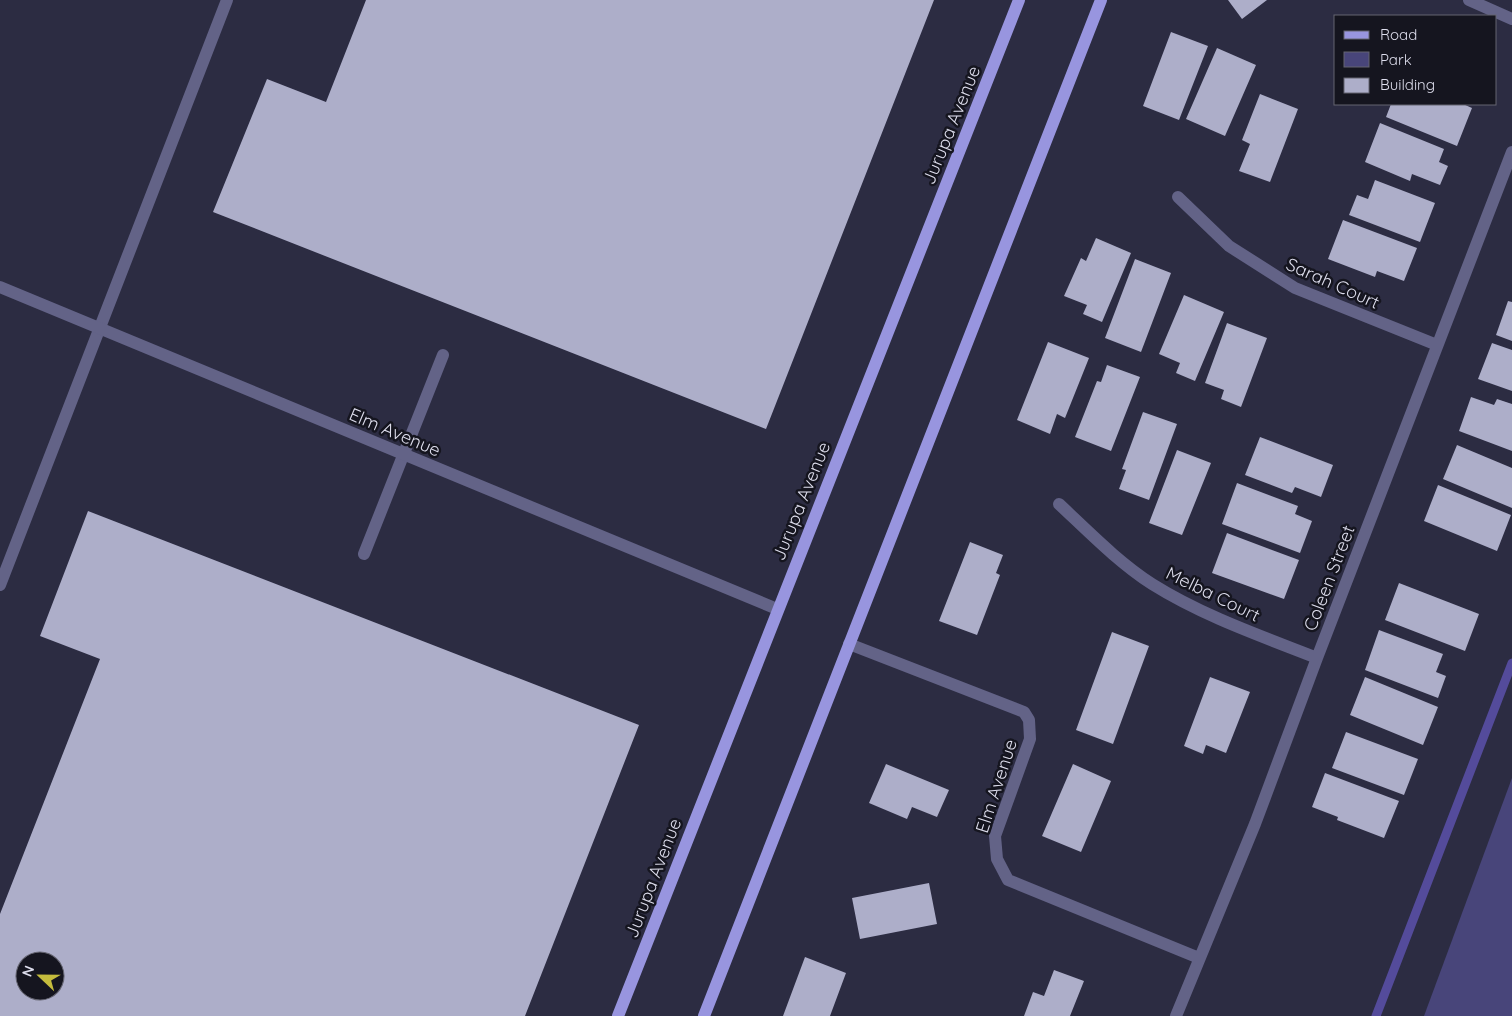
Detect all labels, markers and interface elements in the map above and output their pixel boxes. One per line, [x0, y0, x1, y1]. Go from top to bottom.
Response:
legend [1334, 15, 1497, 105]
text: Road [1380, 25, 1417, 44]
text: Park [1380, 50, 1412, 69]
street label: Jurupa Avenue [917, 62, 985, 188]
text: Building [1380, 75, 1435, 94]
street label: Sarah Court [1283, 252, 1383, 314]
street label: Elm Avenue [346, 402, 444, 462]
street label: Jurupa Avenue [767, 438, 835, 564]
street label: Coleen Street [1298, 522, 1360, 634]
street label: Melba Court [1162, 561, 1264, 627]
street label: Elm Avenue [970, 736, 1022, 836]
street label: Jurupa Avenue [620, 815, 686, 941]
north arrow [15, 951, 65, 1001]
text: N [18, 963, 38, 979]

